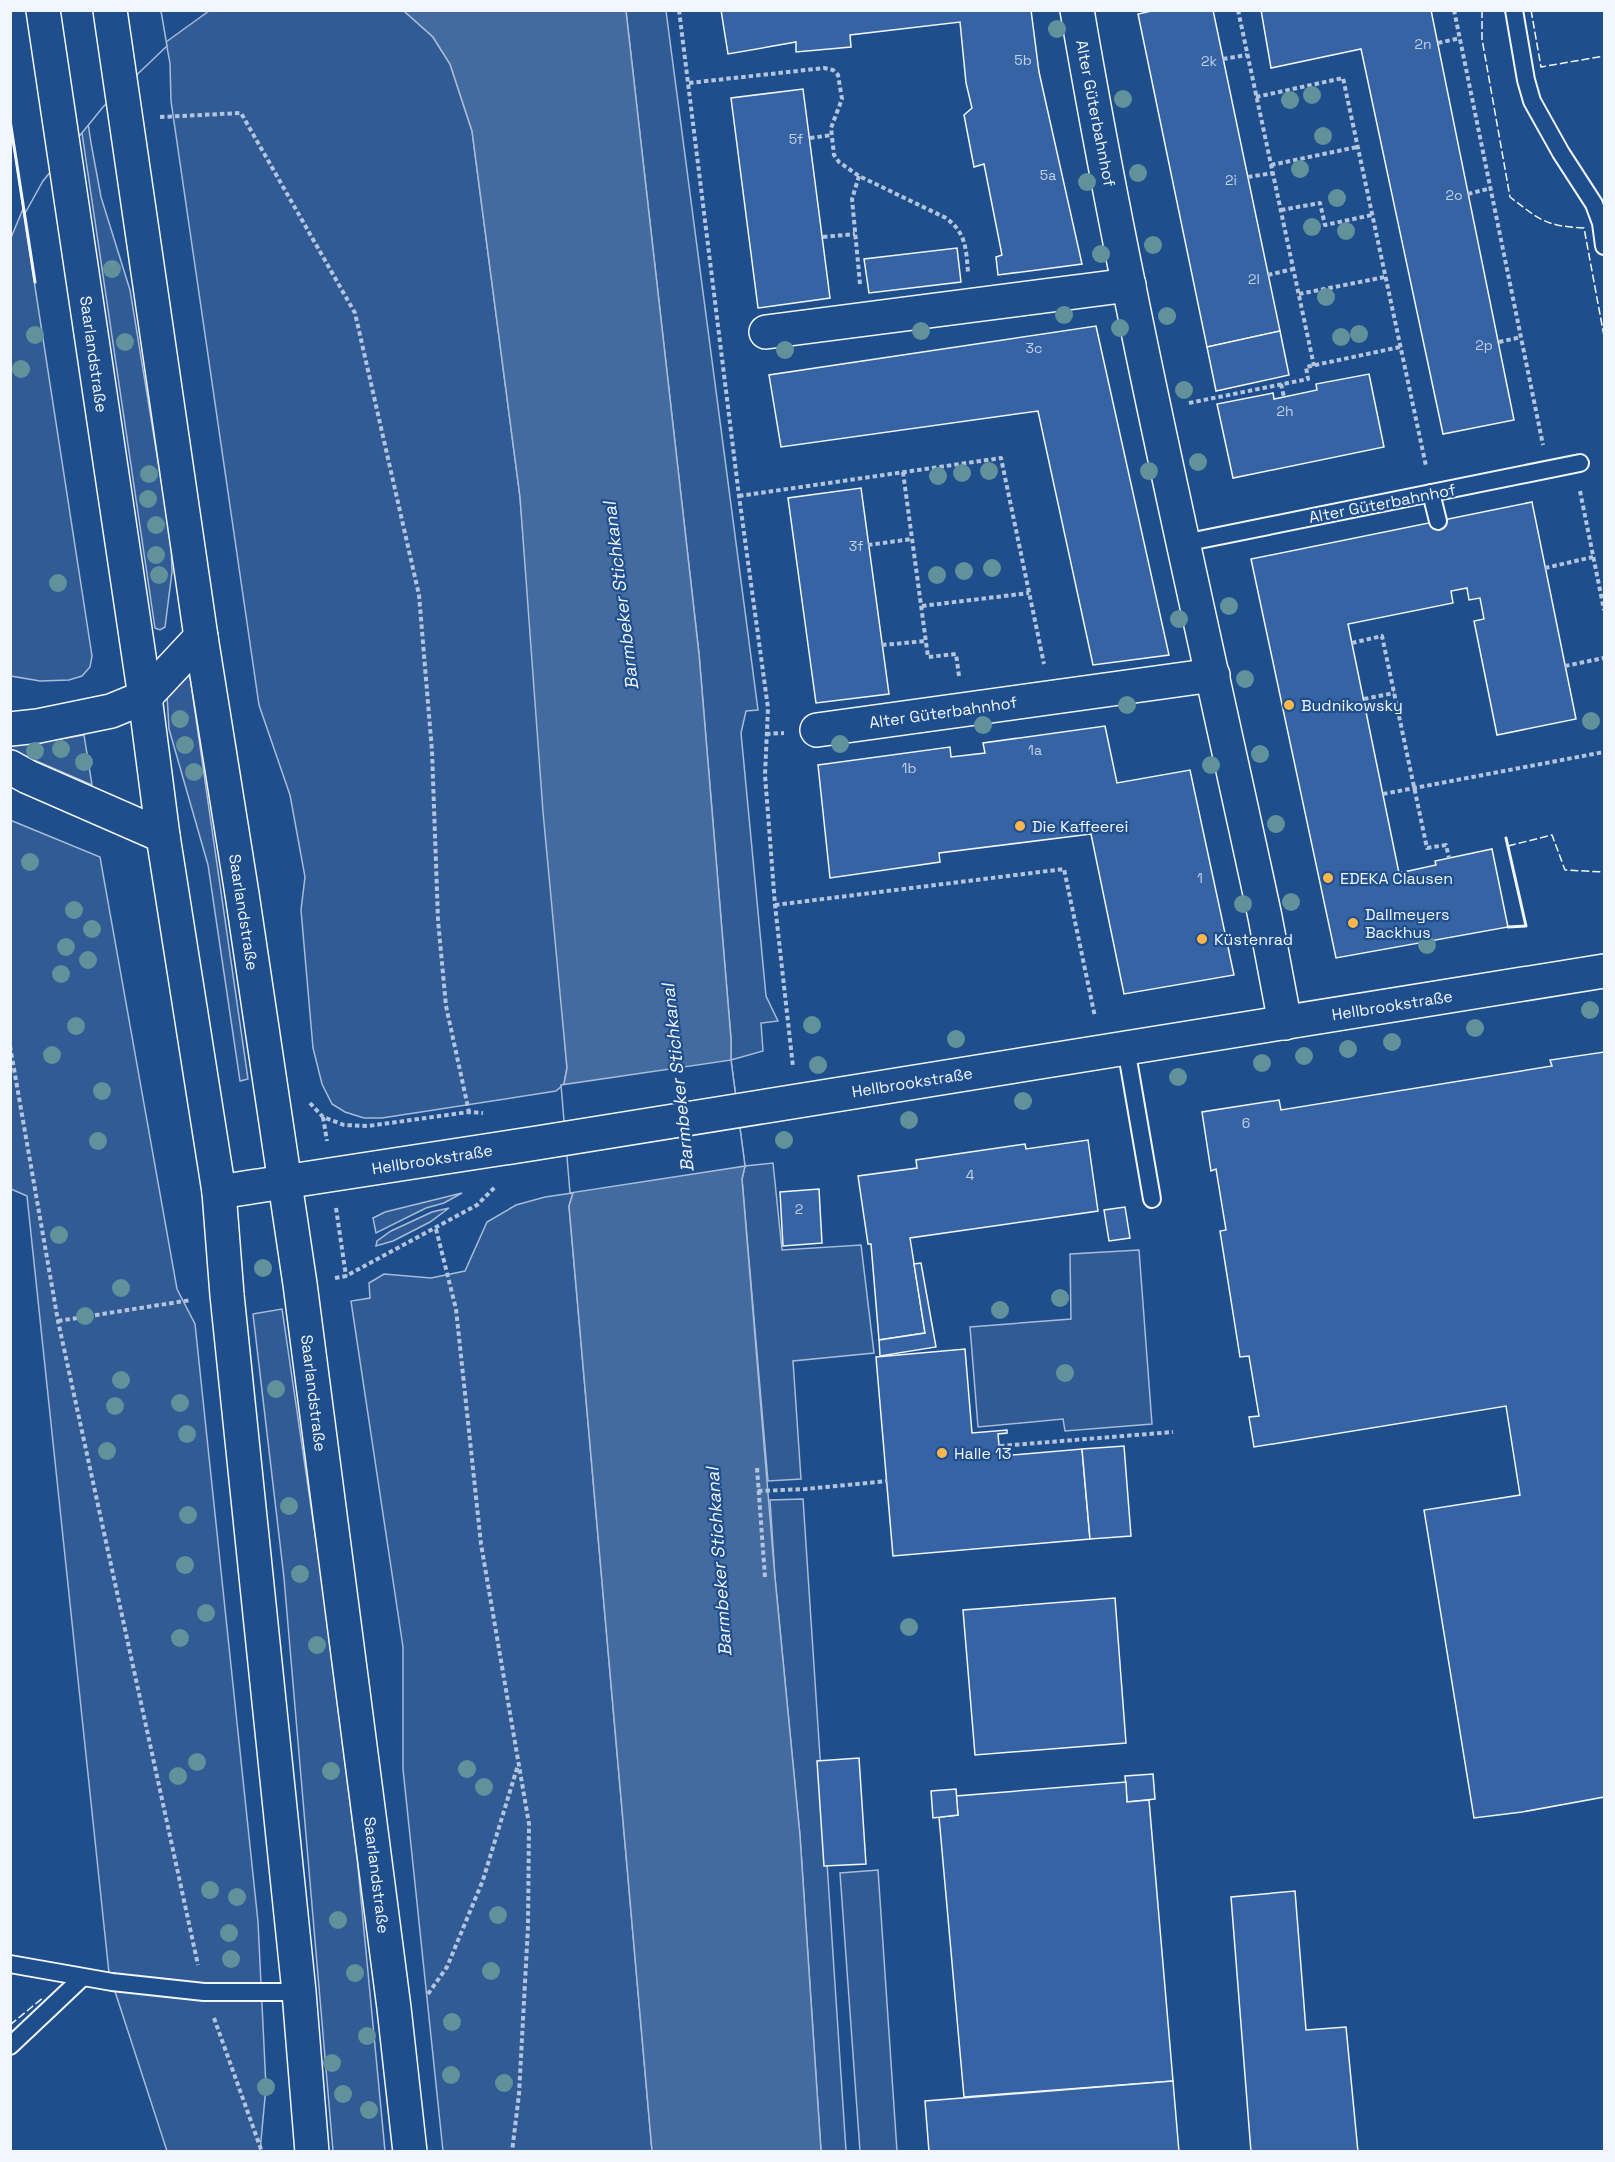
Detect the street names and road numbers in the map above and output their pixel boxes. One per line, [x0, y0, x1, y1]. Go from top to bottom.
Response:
street label: Alter Güterbahnhof [1071, 38, 1120, 188]
street label: Saarlandstraße [75, 294, 112, 414]
street label: Alter Güterbahnhof [1307, 479, 1457, 528]
street label: Alter Güterbahnhof [868, 692, 1018, 733]
street label: Saarlandstraße [224, 852, 263, 972]
street label: Hellbrookstraße [1330, 986, 1454, 1025]
street label: Hellbrookstraße [850, 1063, 974, 1102]
street label: Hellbrookstraße [370, 1140, 494, 1179]
street label: Saarlandstraße [296, 1333, 331, 1453]
street label: Saarlandstraße [359, 1815, 394, 1935]

